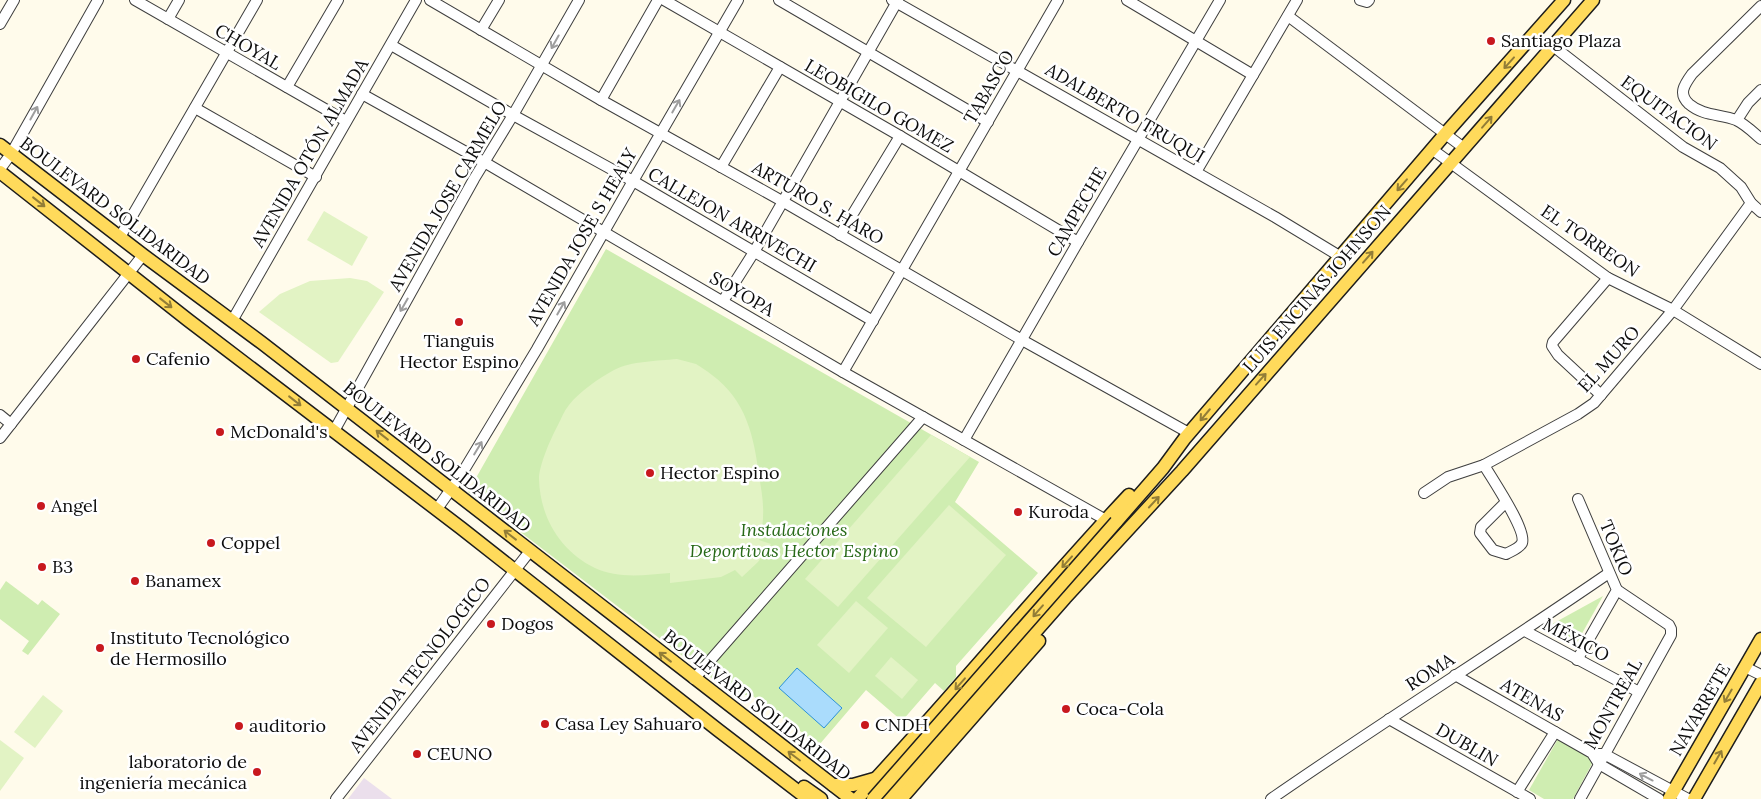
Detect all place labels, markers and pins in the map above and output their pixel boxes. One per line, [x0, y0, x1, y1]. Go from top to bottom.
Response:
place label: Santiago Plaza [1501, 29, 1621, 52]
marker: Santiago Plaza [1485, 35, 1497, 47]
marker: Tianguis Hector Espino [453, 316, 465, 328]
place label: Tianguis Hector Espino [399, 329, 519, 373]
place label: Cafenio [146, 347, 210, 370]
marker: Cafenio [130, 353, 142, 365]
place label: McDonald's [230, 420, 328, 443]
marker: McDonald's [214, 426, 226, 438]
place label: Hector Espino [660, 461, 780, 484]
marker: Hector Espino [644, 467, 656, 479]
place label: Angel [50, 494, 98, 517]
marker: Angel [35, 500, 47, 512]
place label: Kuroda [1028, 500, 1089, 523]
marker: Kuroda [1012, 506, 1024, 518]
place label: Coppel [221, 531, 280, 554]
marker: Coppel [205, 537, 217, 549]
place label: B3 [52, 555, 73, 578]
marker: B3 [36, 561, 48, 573]
place label: Banamex [145, 569, 221, 592]
marker: Banamex [129, 575, 141, 587]
place label: Dogos [501, 612, 554, 635]
marker: Dogos [485, 618, 497, 630]
place label: Instituto Tecnológico de Hermosillo [110, 626, 290, 670]
marker: Instituto Tecnológico de Hermosillo [94, 642, 106, 654]
place label: Coca-Cola [1076, 697, 1164, 720]
marker: Coca-Cola [1060, 703, 1072, 715]
place label: Casa Ley Sahuaro [555, 712, 702, 735]
place label: CNDH [875, 713, 929, 736]
place label: auditorio [249, 714, 326, 737]
marker: Casa Ley Sahuaro [539, 718, 551, 730]
marker: CNDH [859, 719, 871, 731]
marker: auditorio [233, 720, 245, 732]
place label: CEUNO [427, 742, 492, 765]
marker: CEUNO [411, 748, 423, 760]
place label: laboratorio de ingeniería mecánica [79, 750, 247, 794]
marker: laboratorio de ingeniería mecánica [251, 766, 263, 778]

